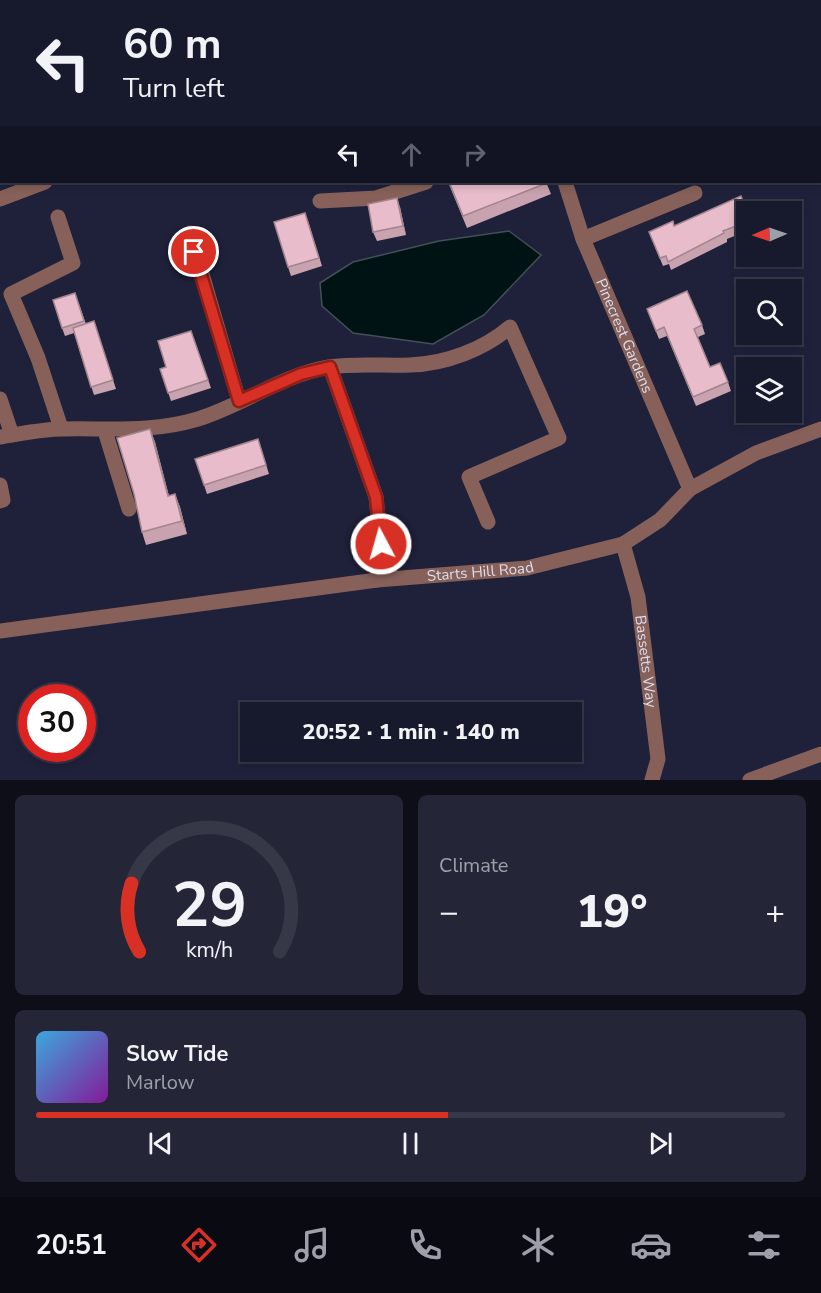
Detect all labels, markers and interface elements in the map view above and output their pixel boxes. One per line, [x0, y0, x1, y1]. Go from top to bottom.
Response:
text: 60 m [123, 16, 222, 73]
icon: left [24, 24, 102, 102]
text: Turn left [123, 70, 224, 107]
icon: left [332, 138, 365, 171]
icon: ahead [395, 138, 428, 171]
icon: right [458, 138, 491, 171]
north arrow [736, 201, 802, 267]
map controls [736, 201, 802, 423]
pin [168, 226, 219, 277]
icon: arrive [177, 235, 210, 268]
street label: Pinecrest Gardens [591, 275, 658, 396]
button: search [736, 279, 802, 345]
button: layers [736, 357, 802, 423]
position arrow [349, 512, 413, 576]
street label: Starts Hill Road [426, 557, 536, 586]
street label: Bassetts Way [630, 614, 662, 709]
speed limit sign: 30 [18, 684, 96, 762]
text: 20:52 · 1 min · 140 m [302, 717, 520, 747]
text: Climate [439, 852, 508, 879]
text: 29 [172, 863, 246, 948]
text: 19° [576, 882, 648, 943]
text: − [439, 890, 459, 935]
text: + [765, 890, 785, 935]
text: km/h [185, 935, 233, 965]
text: Slow Tide [126, 1039, 228, 1069]
text: Marlow [126, 1069, 194, 1096]
icon: previous [144, 1127, 177, 1160]
icon: pause [394, 1127, 427, 1160]
icon: next [644, 1127, 677, 1160]
icon: directions [178, 1224, 220, 1266]
icon: music [291, 1224, 333, 1266]
icon: phone [404, 1224, 446, 1266]
icon: climate [517, 1224, 559, 1266]
icon: car [630, 1224, 672, 1266]
icon: filters [743, 1224, 785, 1266]
text: 20:51 [36, 1227, 107, 1264]

